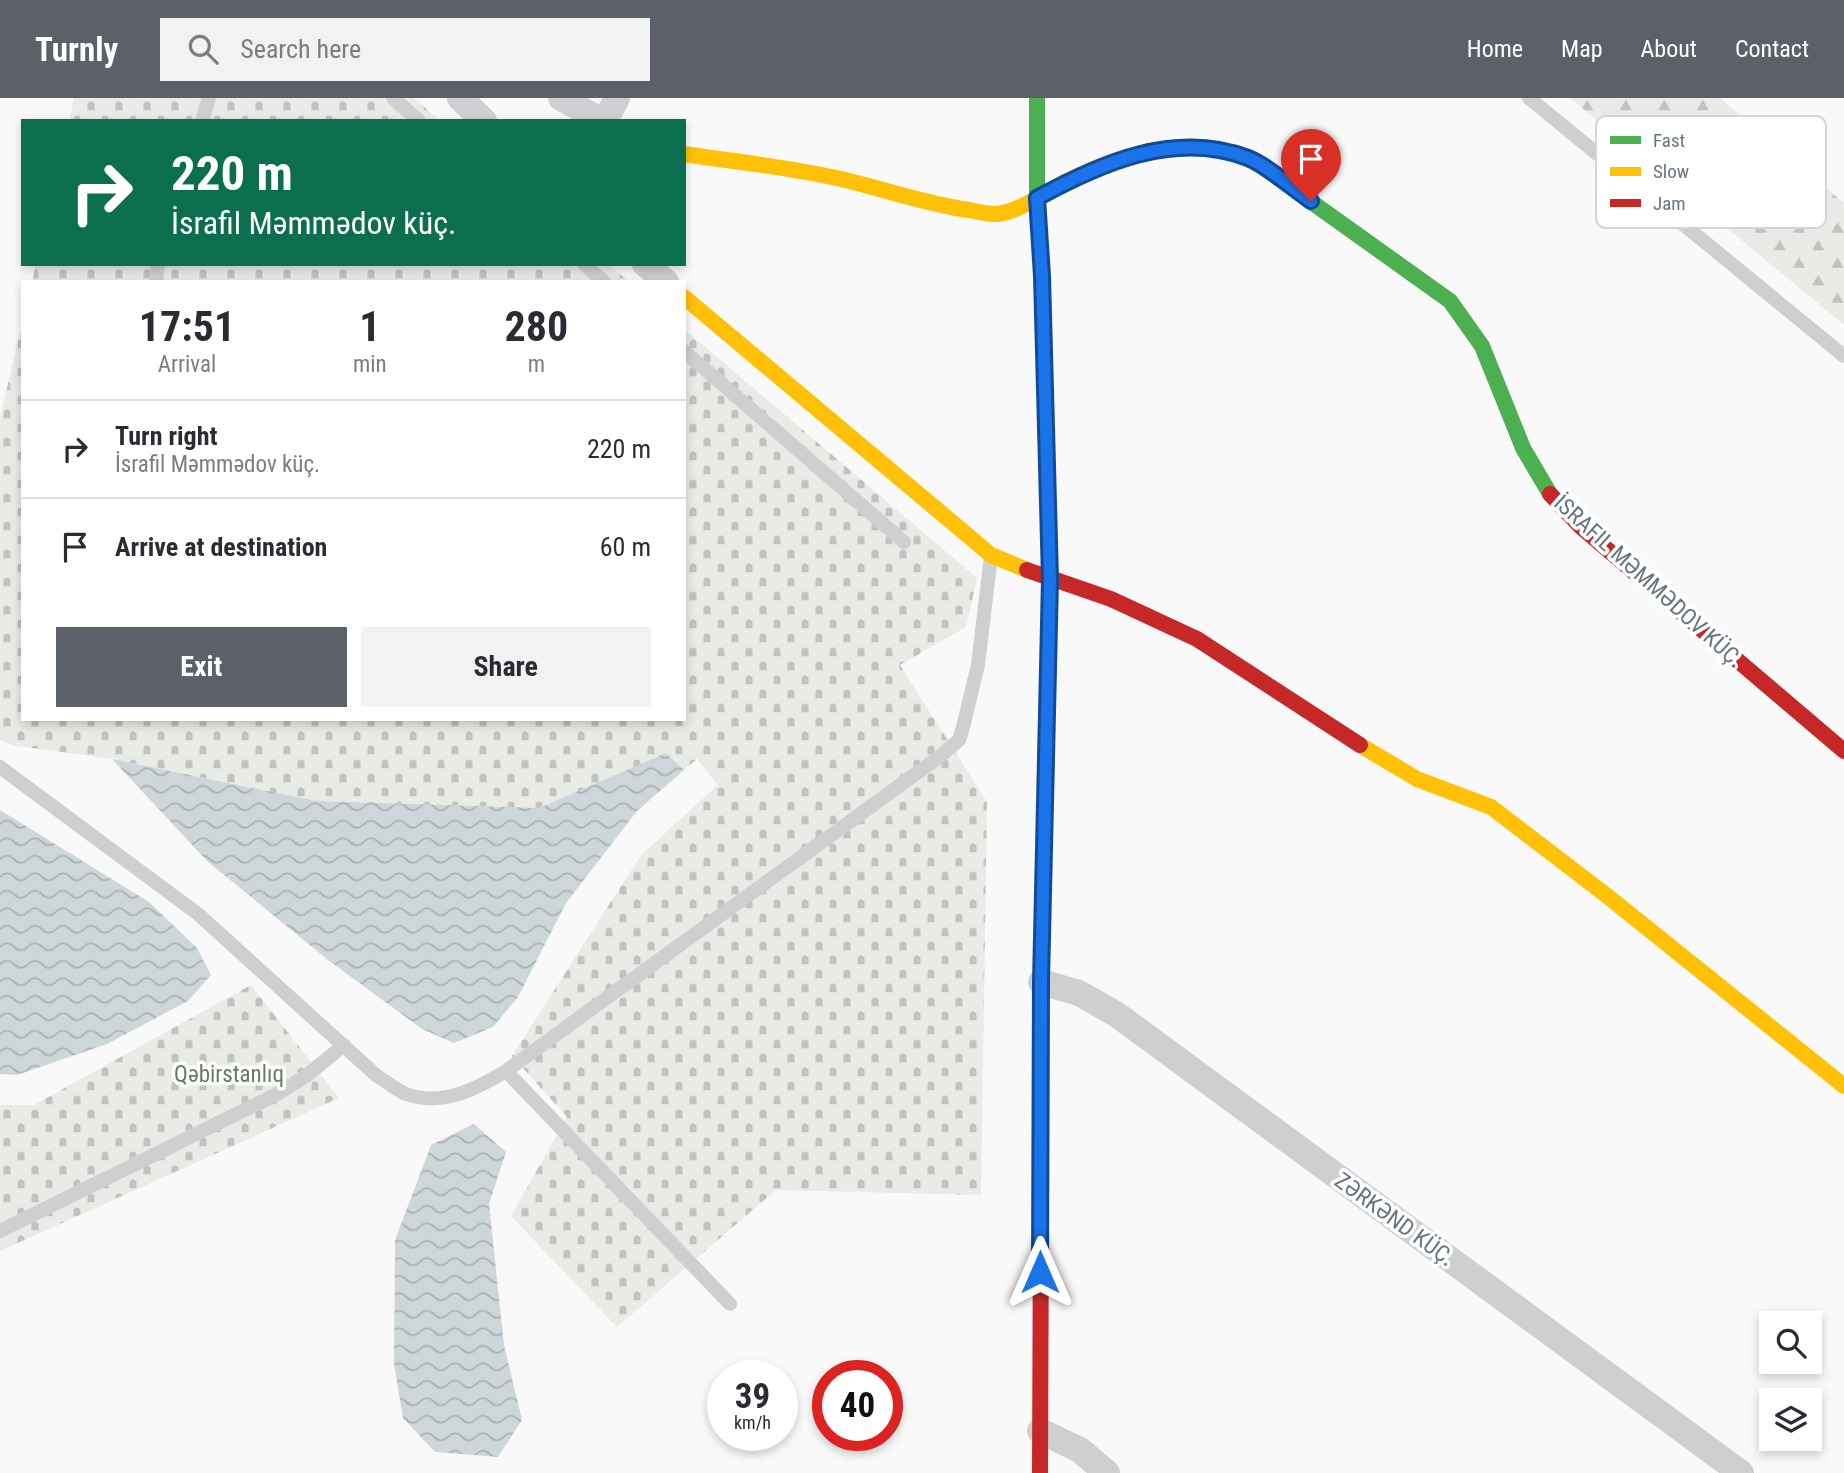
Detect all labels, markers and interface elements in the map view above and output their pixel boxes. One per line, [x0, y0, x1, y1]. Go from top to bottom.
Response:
search box [160, 18, 650, 81]
text: Turnly [35, 30, 118, 69]
icon: search [184, 30, 222, 68]
text: Search here [240, 34, 361, 64]
text: Home [1467, 35, 1523, 63]
text: Map [1561, 35, 1603, 63]
text: About [1641, 35, 1697, 63]
text: Contact [1735, 35, 1809, 63]
legend [1596, 116, 1826, 228]
pin [1281, 129, 1341, 201]
text: Fast [1653, 129, 1685, 152]
icon: arrive [1292, 140, 1330, 178]
text: 220 m [171, 145, 293, 202]
icon: right [56, 147, 147, 238]
text: Slow [1653, 160, 1689, 183]
text: Jam [1653, 192, 1686, 215]
text: İsrafil Məmmədov küç. [171, 204, 456, 242]
text: 17:51 [139, 302, 235, 351]
text: 1 [359, 302, 380, 351]
text: 280 [504, 302, 568, 351]
text: Arrival [158, 351, 216, 378]
text: min [353, 351, 387, 378]
text: m [528, 351, 545, 378]
text: Turn right [115, 421, 217, 451]
icon: right [56, 430, 94, 468]
text: 220 m [587, 434, 651, 464]
text: İsrafil Məmmədov küç. [115, 451, 320, 478]
street label: İSRAFIL MƏMMƏDOV KÜÇ. [1549, 489, 1749, 673]
icon: arrive [56, 528, 94, 566]
text: Arrive at destination [115, 532, 327, 562]
text: 60 m [600, 532, 651, 562]
button: Exit [56, 627, 347, 707]
button: Share [361, 627, 651, 707]
park label: Qəbirstanlıq [174, 1061, 284, 1088]
street label: ZƏRKƏND KÜÇ. [1330, 1166, 1460, 1272]
position arrow [1003, 1235, 1077, 1309]
map controls [1759, 1311, 1822, 1451]
button: search [1759, 1311, 1822, 1374]
speed limit sign: 40 [812, 1360, 903, 1451]
text: 39 [735, 1376, 770, 1417]
button: layers [1759, 1388, 1822, 1451]
text: km/h [734, 1412, 771, 1433]

